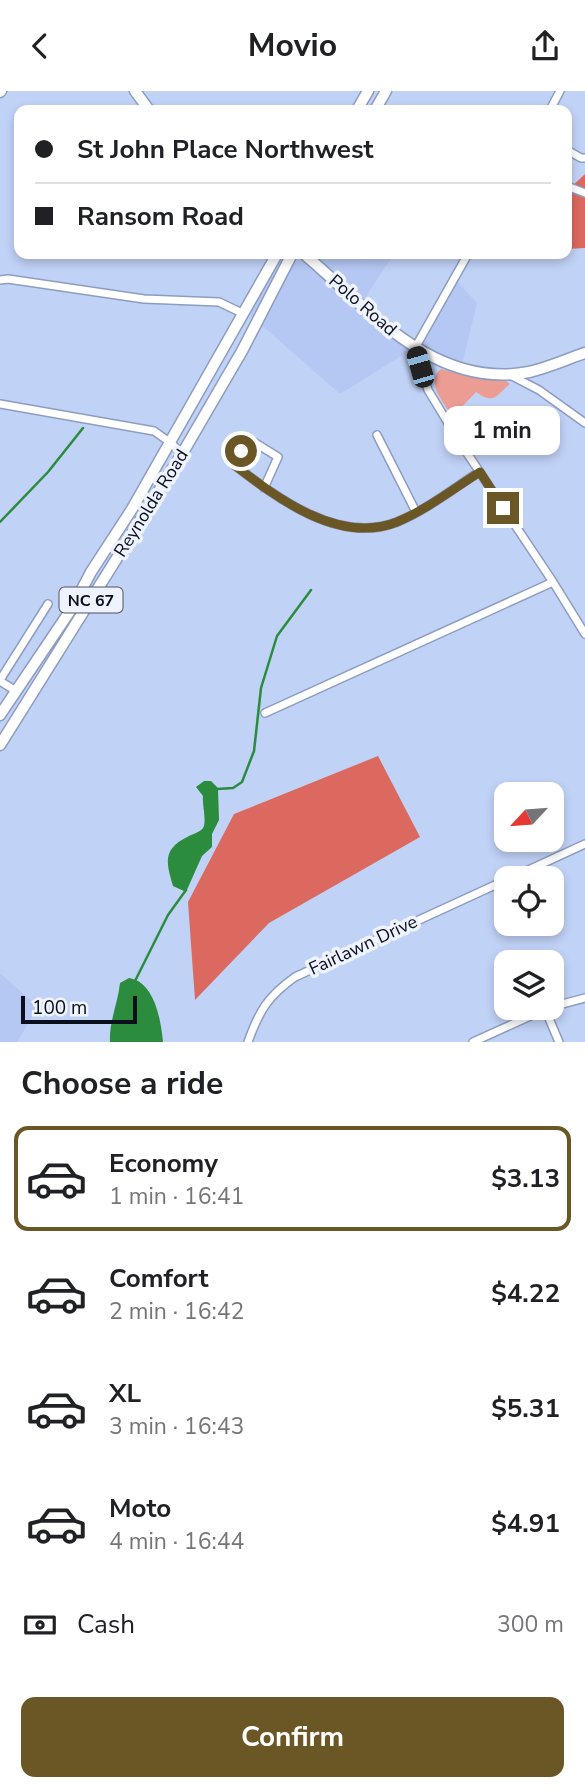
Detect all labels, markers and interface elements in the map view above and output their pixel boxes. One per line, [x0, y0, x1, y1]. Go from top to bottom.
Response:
text: Movio [248, 24, 337, 67]
icon: back [21, 27, 59, 65]
icon: share [526, 27, 564, 65]
text: St John Place Northwest [77, 132, 373, 167]
text: Ransom Road [77, 199, 244, 234]
street label: Polo Road [324, 269, 402, 341]
car [405, 344, 436, 390]
callout: 1 min [445, 407, 561, 455]
text: 1 min [472, 415, 532, 446]
route start [225, 435, 257, 467]
street label: Reynolda Road [108, 445, 194, 561]
route end [487, 492, 519, 524]
road number: NC 67 [60, 587, 122, 613]
north arrow [494, 782, 564, 852]
map controls [494, 782, 564, 1020]
button: locate [494, 866, 564, 936]
street label: Fairlawn Drive [305, 909, 421, 981]
button: layers [494, 950, 564, 1020]
scale bar [21, 993, 136, 1025]
text: 100 m [32, 995, 87, 1021]
text: Choose a ride [21, 1062, 223, 1105]
text: Economy [109, 1146, 218, 1181]
icon: car [25, 1147, 88, 1210]
text: $3.13 [491, 1161, 560, 1196]
text: 1 min · 16:41 [109, 1181, 244, 1212]
text: Comfort [109, 1261, 209, 1296]
icon: car [25, 1262, 88, 1325]
text: $4.22 [491, 1276, 560, 1311]
text: 2 min · 16:42 [109, 1296, 244, 1327]
text: XL [109, 1376, 141, 1411]
icon: car [25, 1377, 88, 1440]
text: $5.31 [491, 1391, 560, 1426]
text: 3 min · 16:43 [109, 1411, 244, 1442]
text: Moto [109, 1491, 171, 1526]
icon: car [25, 1492, 88, 1555]
text: $4.91 [491, 1506, 560, 1541]
text: 4 min · 16:44 [109, 1526, 244, 1557]
icon: cash [21, 1606, 59, 1644]
text: Cash [77, 1607, 135, 1642]
text: 300 m [497, 1609, 564, 1640]
button: Confirm [21, 1697, 564, 1777]

